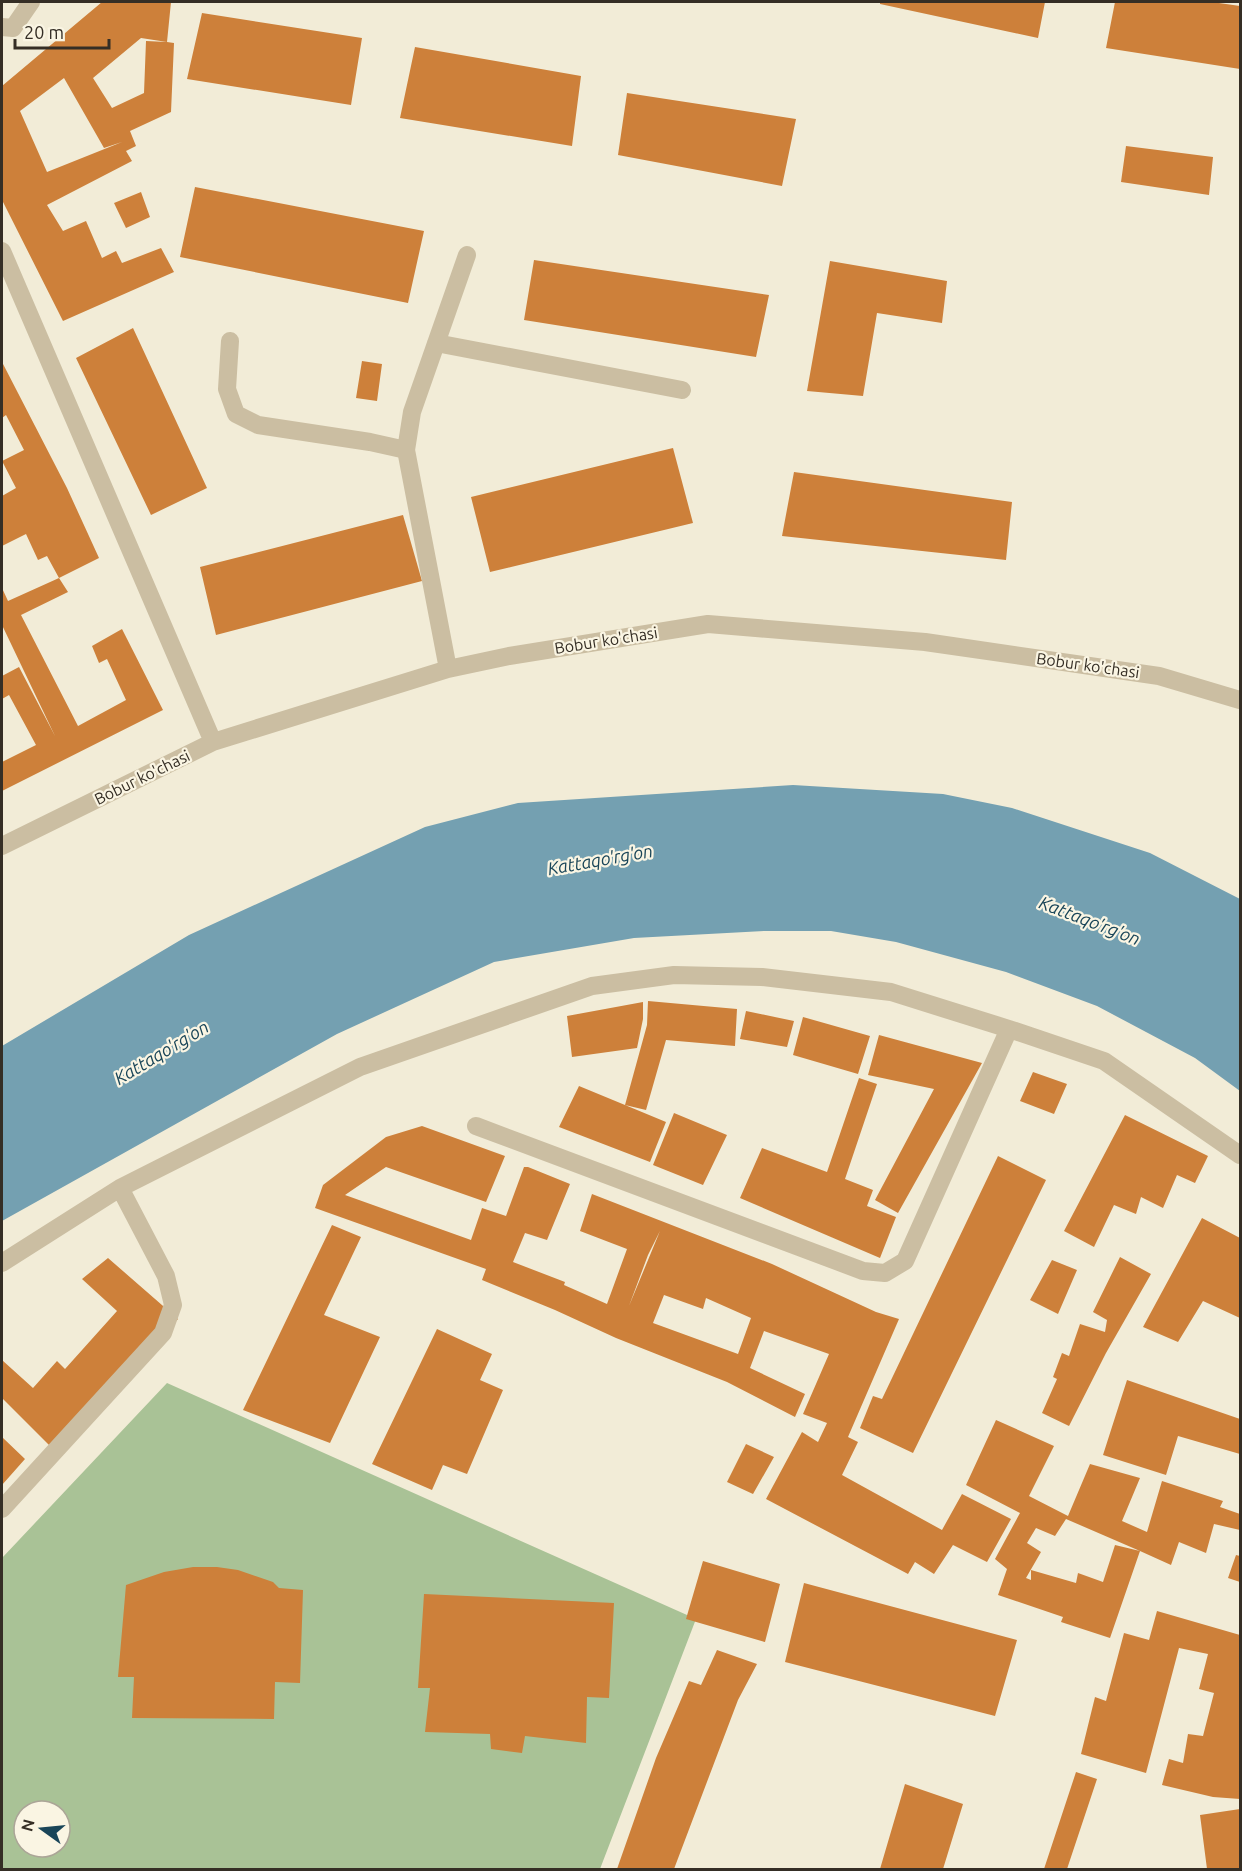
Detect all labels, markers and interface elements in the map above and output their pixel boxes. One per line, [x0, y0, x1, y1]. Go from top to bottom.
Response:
scale bar [15, 12, 110, 50]
text: 20 m [24, 22, 64, 42]
street label: Bobur ko'chasi [553, 623, 659, 657]
street label: Bobur ko'chasi [1035, 649, 1141, 681]
street label: Bobur ko'chasi [91, 746, 193, 808]
water label: Kattaqo'rg'on [546, 840, 654, 878]
water label: Kattaqo'rg'on [1037, 892, 1143, 948]
water label: Kattaqo'rg'on [110, 1016, 212, 1088]
north arrow [12, 1799, 72, 1859]
text: N [17, 1817, 38, 1833]

